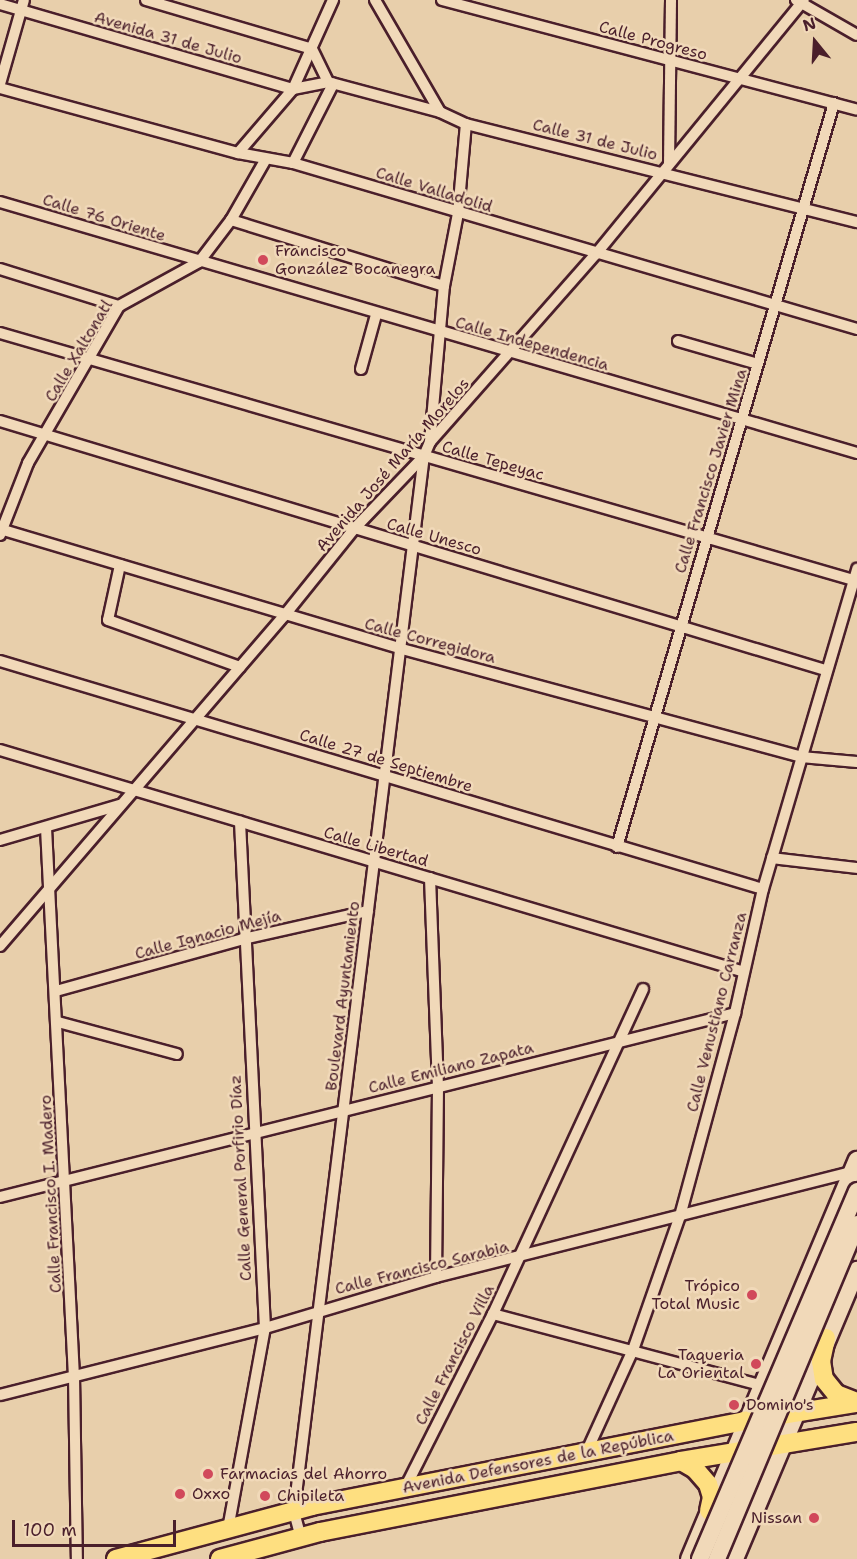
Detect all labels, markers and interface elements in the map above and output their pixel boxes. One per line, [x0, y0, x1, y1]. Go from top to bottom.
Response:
street label: Avenida 31 de Julio [92, 8, 244, 68]
north arrow [785, 12, 845, 72]
text: N [800, 12, 819, 36]
street label: Calle Progreso [597, 17, 709, 65]
street label: Calle 31 de Julio [531, 115, 659, 165]
street label: Calle Valladolid [373, 163, 495, 217]
street label: Calle 76 Oriente [40, 190, 168, 246]
place label: Francisco González Bocanegra [275, 241, 435, 279]
marker: Francisco González Bocanegra [256, 253, 270, 267]
street label: Calle Xaltonatl [41, 297, 117, 405]
street label: Calle Independencia [453, 313, 611, 375]
street label: Calle Francisco Javier Mina [671, 366, 751, 576]
street label: Avenida José María Morelos [312, 374, 474, 556]
street label: Calle Tepeyac [440, 437, 546, 485]
street label: Calle Unesco [384, 514, 484, 560]
street label: Calle Corregidora [362, 614, 498, 668]
street label: Calle 27 de Septiembre [297, 726, 475, 796]
street label: Calle Libertad [321, 823, 431, 871]
street label: Boulevard Ayuntamiento [322, 900, 364, 1092]
street label: Calle Ignacio Mejía [133, 906, 283, 964]
street label: Calle Venustiano Carranza [683, 910, 751, 1114]
street label: Calle Emiliano Zapata [366, 1038, 536, 1098]
street label: Calle General Porfirio Díaz [226, 1074, 256, 1282]
street label: Calle Francisco I. Madero [36, 1094, 66, 1294]
street label: Calle Francisco Sarabia [333, 1237, 511, 1299]
place label: Trópico Total Music [652, 1276, 740, 1314]
street label: Calle Francisco Villa [411, 1282, 499, 1428]
marker: Trópico Total Music [745, 1288, 759, 1302]
place label: Taqueria La Oriental [657, 1345, 744, 1383]
marker: Taqueria La Oriental [749, 1357, 763, 1371]
place label: Domino's [746, 1395, 814, 1415]
marker: Domino's [727, 1398, 741, 1412]
street label: Avenida Defensores de la República [401, 1426, 675, 1498]
place label: Farmacias del Ahorro [220, 1464, 387, 1484]
marker: Farmacias del Ahorro [201, 1467, 215, 1481]
place label: Oxxo [192, 1484, 230, 1504]
place label: Chipileta [277, 1486, 344, 1506]
marker: Oxxo [173, 1487, 187, 1501]
marker: Chipileta [258, 1489, 272, 1503]
scale bar [15, 1508, 178, 1546]
place label: Nissan [751, 1508, 802, 1528]
marker: Nissan [807, 1511, 821, 1525]
text: 100 m [23, 1518, 77, 1542]

